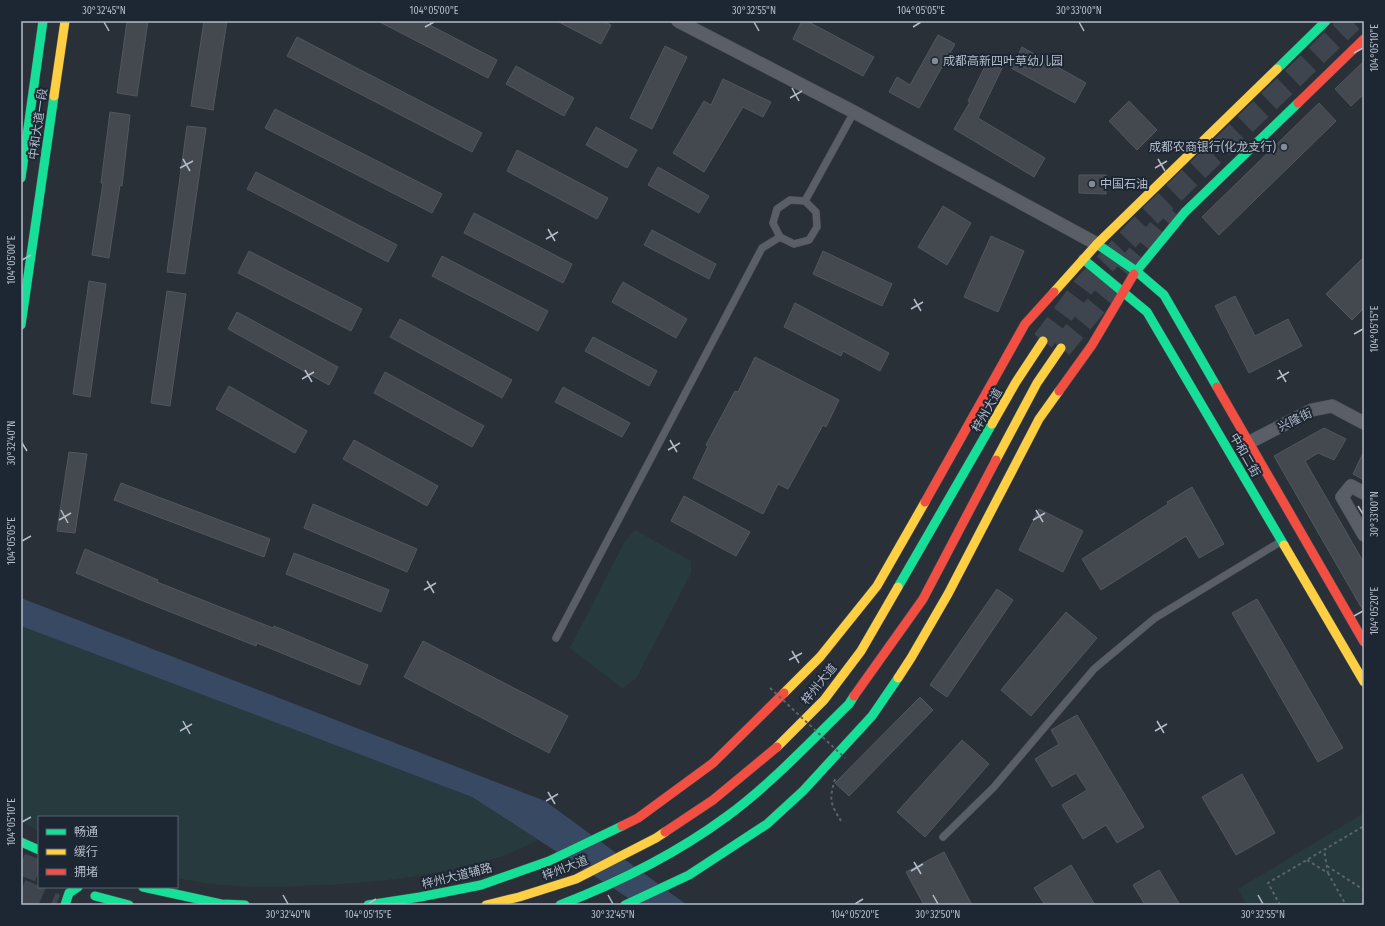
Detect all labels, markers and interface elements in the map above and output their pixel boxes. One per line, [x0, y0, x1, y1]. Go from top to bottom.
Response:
text: 30°32'45"N [82, 5, 126, 17]
text: 104°05'00"E [410, 5, 459, 17]
text: 30°32'55"N [732, 5, 776, 17]
text: 104°05'05"E [897, 5, 945, 17]
text: 30°33'00"N [1056, 5, 1102, 17]
text: 104°05'10"E [1369, 24, 1381, 72]
place label: 成都高新四叶草幼儿园 [943, 54, 1063, 68]
marker: 成都高新四叶草幼儿园 [930, 56, 940, 66]
street label: 中和大道一段 [26, 87, 50, 161]
place label: 成都农商银行(化龙支行) [1149, 140, 1276, 154]
marker: 成都农商银行(化龙支行) [1279, 142, 1289, 152]
place label: 中国石油 [1100, 177, 1148, 191]
marker: 中国石油 [1087, 179, 1097, 189]
text: 104°05'00"E [6, 235, 18, 284]
text: 104°05'15"E [1369, 305, 1381, 352]
street label: 梓州大道 [969, 386, 1005, 434]
street label: 兴隆街 [1276, 406, 1314, 434]
text: 30°32'40"N [6, 421, 18, 465]
street label: 中和二街 [1227, 431, 1263, 479]
text: 30°33'00"N [1369, 491, 1381, 537]
text: 104°05'05"E [6, 517, 18, 565]
text: 104°05'20"E [1369, 587, 1381, 635]
street label: 梓州大道 [798, 661, 840, 707]
text: 104°05'10"E [6, 798, 18, 846]
legend [38, 816, 178, 888]
text: 畅通 [74, 825, 98, 839]
text: 缓行 [74, 845, 98, 859]
street label: 梓州大道 [540, 853, 590, 883]
street label: 梓州大道辅路 [420, 860, 494, 892]
text: 拥堵 [74, 865, 98, 879]
text: 30°32'40"N [266, 909, 310, 921]
text: 104°05'15"E [345, 909, 392, 921]
text: 30°32'45"N [591, 909, 635, 921]
text: 104°05'20"E [831, 909, 879, 921]
text: 30°32'50"N [916, 909, 960, 921]
text: 30°32'55"N [1241, 909, 1285, 921]

